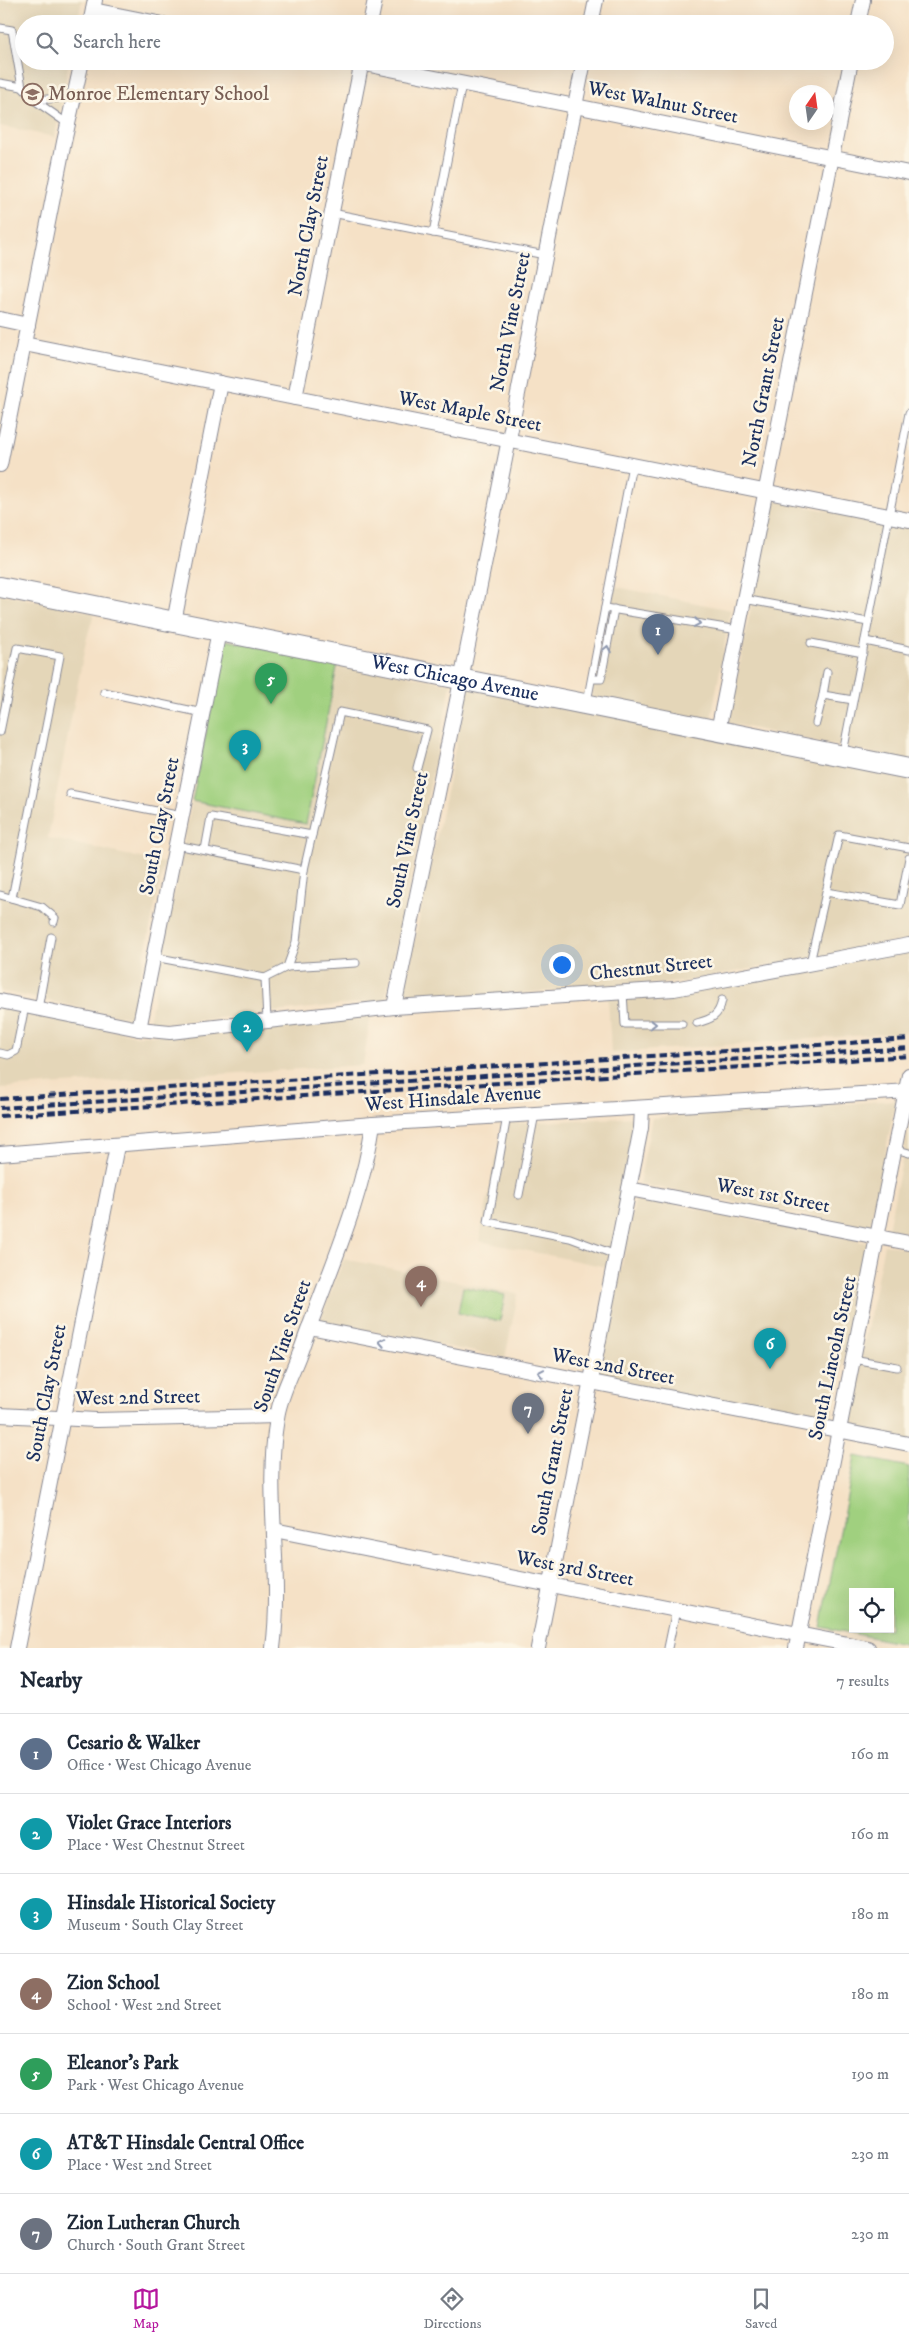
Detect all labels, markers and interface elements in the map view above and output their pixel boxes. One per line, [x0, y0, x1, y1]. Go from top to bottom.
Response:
search box [15, 15, 894, 70]
icon: search [33, 29, 61, 57]
text: Search here [73, 31, 161, 54]
street label: West Walnut Street [585, 76, 740, 130]
school or university icon: Monroe Elementary School [20, 82, 44, 106]
place label: Monroe Elementary School [48, 82, 269, 107]
north arrow [789, 85, 834, 130]
street label: North Clay Street [283, 153, 335, 299]
street label: North Vine Street [485, 250, 537, 394]
street label: North Grant Street [737, 315, 791, 469]
street label: West Maple Street [395, 386, 544, 438]
pin: 1 [642, 614, 674, 655]
one-way arrow [692, 617, 701, 627]
one-way arrow [601, 644, 611, 653]
street label: West Chicago Avenue [368, 649, 541, 707]
pin: 5 [255, 663, 287, 704]
pin: 3 [229, 730, 261, 771]
street label: South Clay Street [134, 755, 186, 897]
street label: South Vine Street [381, 769, 435, 911]
street label: Chestnut Street [588, 949, 714, 987]
your location [549, 952, 575, 978]
pin: 2 [231, 1011, 263, 1052]
one-way arrow [650, 1019, 658, 1029]
street label: West Hinsdale Avenue [363, 1080, 542, 1118]
street label: West 1st Street [713, 1173, 832, 1219]
pin: 4 [405, 1266, 437, 1307]
street label: South Lincoln Street [803, 1274, 863, 1442]
street label: South Vine Street [249, 1276, 317, 1416]
street label: South Clay Street [21, 1322, 73, 1464]
pin: 6 [754, 1328, 786, 1369]
one-way arrow [378, 1337, 386, 1347]
street label: West 2nd Street [548, 1343, 677, 1391]
one-way arrow [537, 1369, 546, 1379]
street label: West 2nd Street [74, 1384, 201, 1412]
street label: South Grant Street [526, 1386, 580, 1538]
pin: 7 [512, 1393, 544, 1434]
street label: West 3rd Street [513, 1545, 636, 1593]
map controls [849, 1588, 894, 1633]
button: locate [849, 1588, 894, 1633]
text: Nearby [20, 1668, 82, 1694]
text: 7 results [836, 1671, 889, 1691]
text: Cesario & Walker [67, 1732, 200, 1755]
text: 1 [33, 1744, 39, 1764]
text: 160 m [851, 1744, 889, 1764]
text: Office · West Chicago Avenue [67, 1755, 251, 1775]
text: Violet Grace Interiors [67, 1812, 231, 1835]
text: 2 [32, 1824, 40, 1844]
text: 160 m [851, 1824, 889, 1844]
text: Place · West Chestnut Street [67, 1835, 245, 1855]
text: Hinsdale Historical Society [67, 1892, 275, 1915]
text: 3 [33, 1904, 39, 1924]
text: 180 m [851, 1904, 889, 1924]
text: Museum · South Clay Street [67, 1915, 243, 1935]
text: Zion School [67, 1972, 160, 1995]
text: 4 [31, 1984, 41, 2004]
text: 180 m [851, 1984, 889, 2004]
text: School · West 2nd Street [67, 1995, 221, 2015]
text: Eleanor's Park [67, 2052, 179, 2075]
text: 5 [32, 2064, 40, 2084]
text: 190 m [851, 2064, 889, 2084]
text: Park · West Chicago Avenue [67, 2075, 244, 2095]
text: AT&T Hinsdale Central Office [67, 2132, 304, 2155]
text: 6 [32, 2144, 40, 2164]
text: 230 m [851, 2144, 889, 2164]
text: Place · West 2nd Street [67, 2155, 212, 2175]
text: Zion Lutheran Church [67, 2212, 240, 2235]
text: 7 [32, 2224, 40, 2244]
text: 230 m [851, 2224, 889, 2244]
text: Church · South Grant Street [67, 2235, 245, 2255]
tab: Map [132, 2285, 160, 2333]
tab: Directions [423, 2285, 481, 2333]
tab: Saved [745, 2285, 777, 2333]

